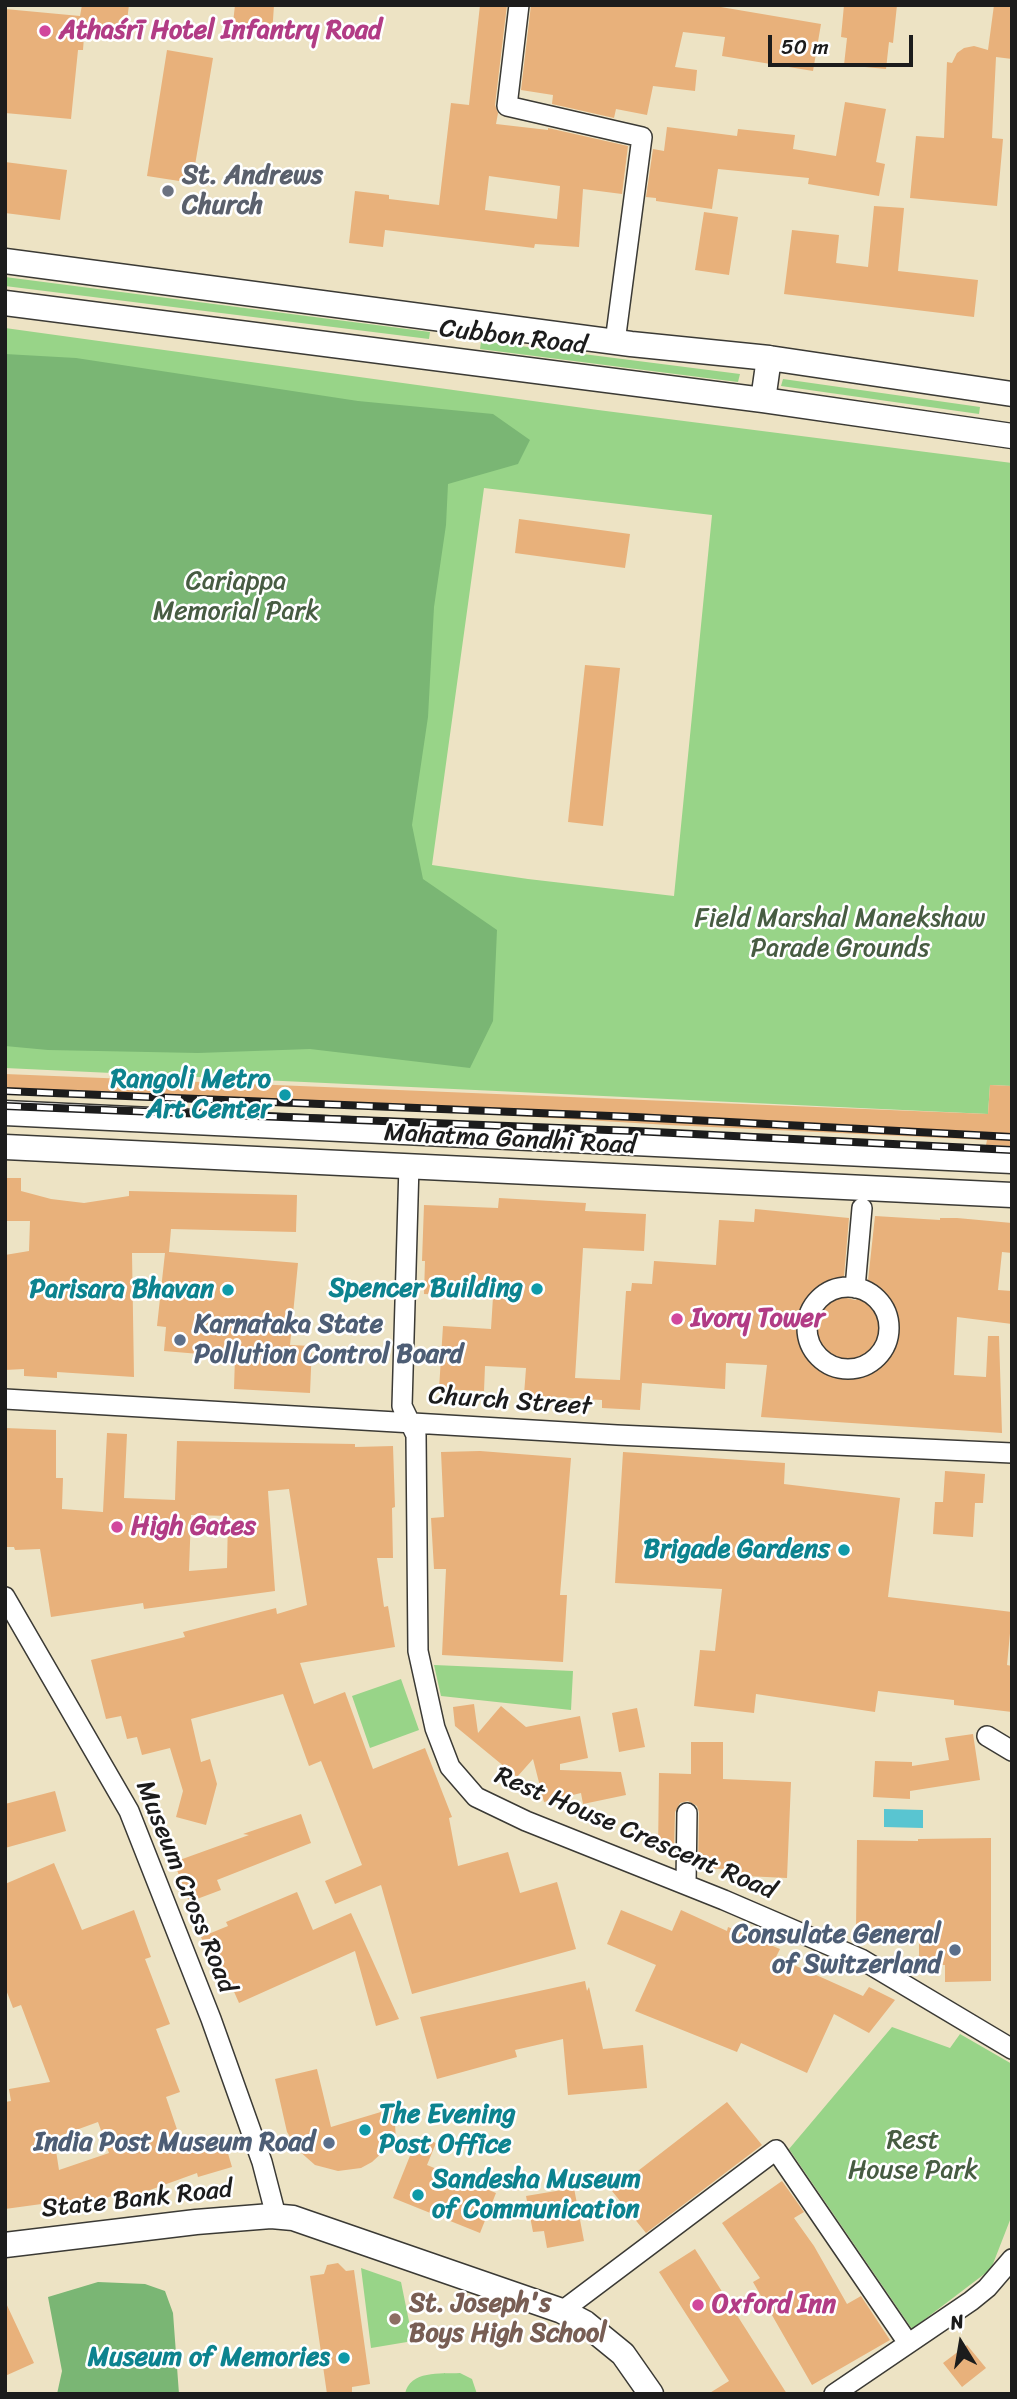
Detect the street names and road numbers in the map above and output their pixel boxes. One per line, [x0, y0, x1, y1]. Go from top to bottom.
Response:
street label: Cubbon Road [438, 313, 588, 363]
street label: Mahatma Gandhi Road [383, 1118, 637, 1162]
street label: Church Street [427, 1381, 593, 1423]
street label: Rest House Crescent Road [490, 1761, 780, 1907]
street label: Museum Cross Road [128, 1776, 242, 1998]
street label: State Bank Road [40, 2174, 234, 2226]

